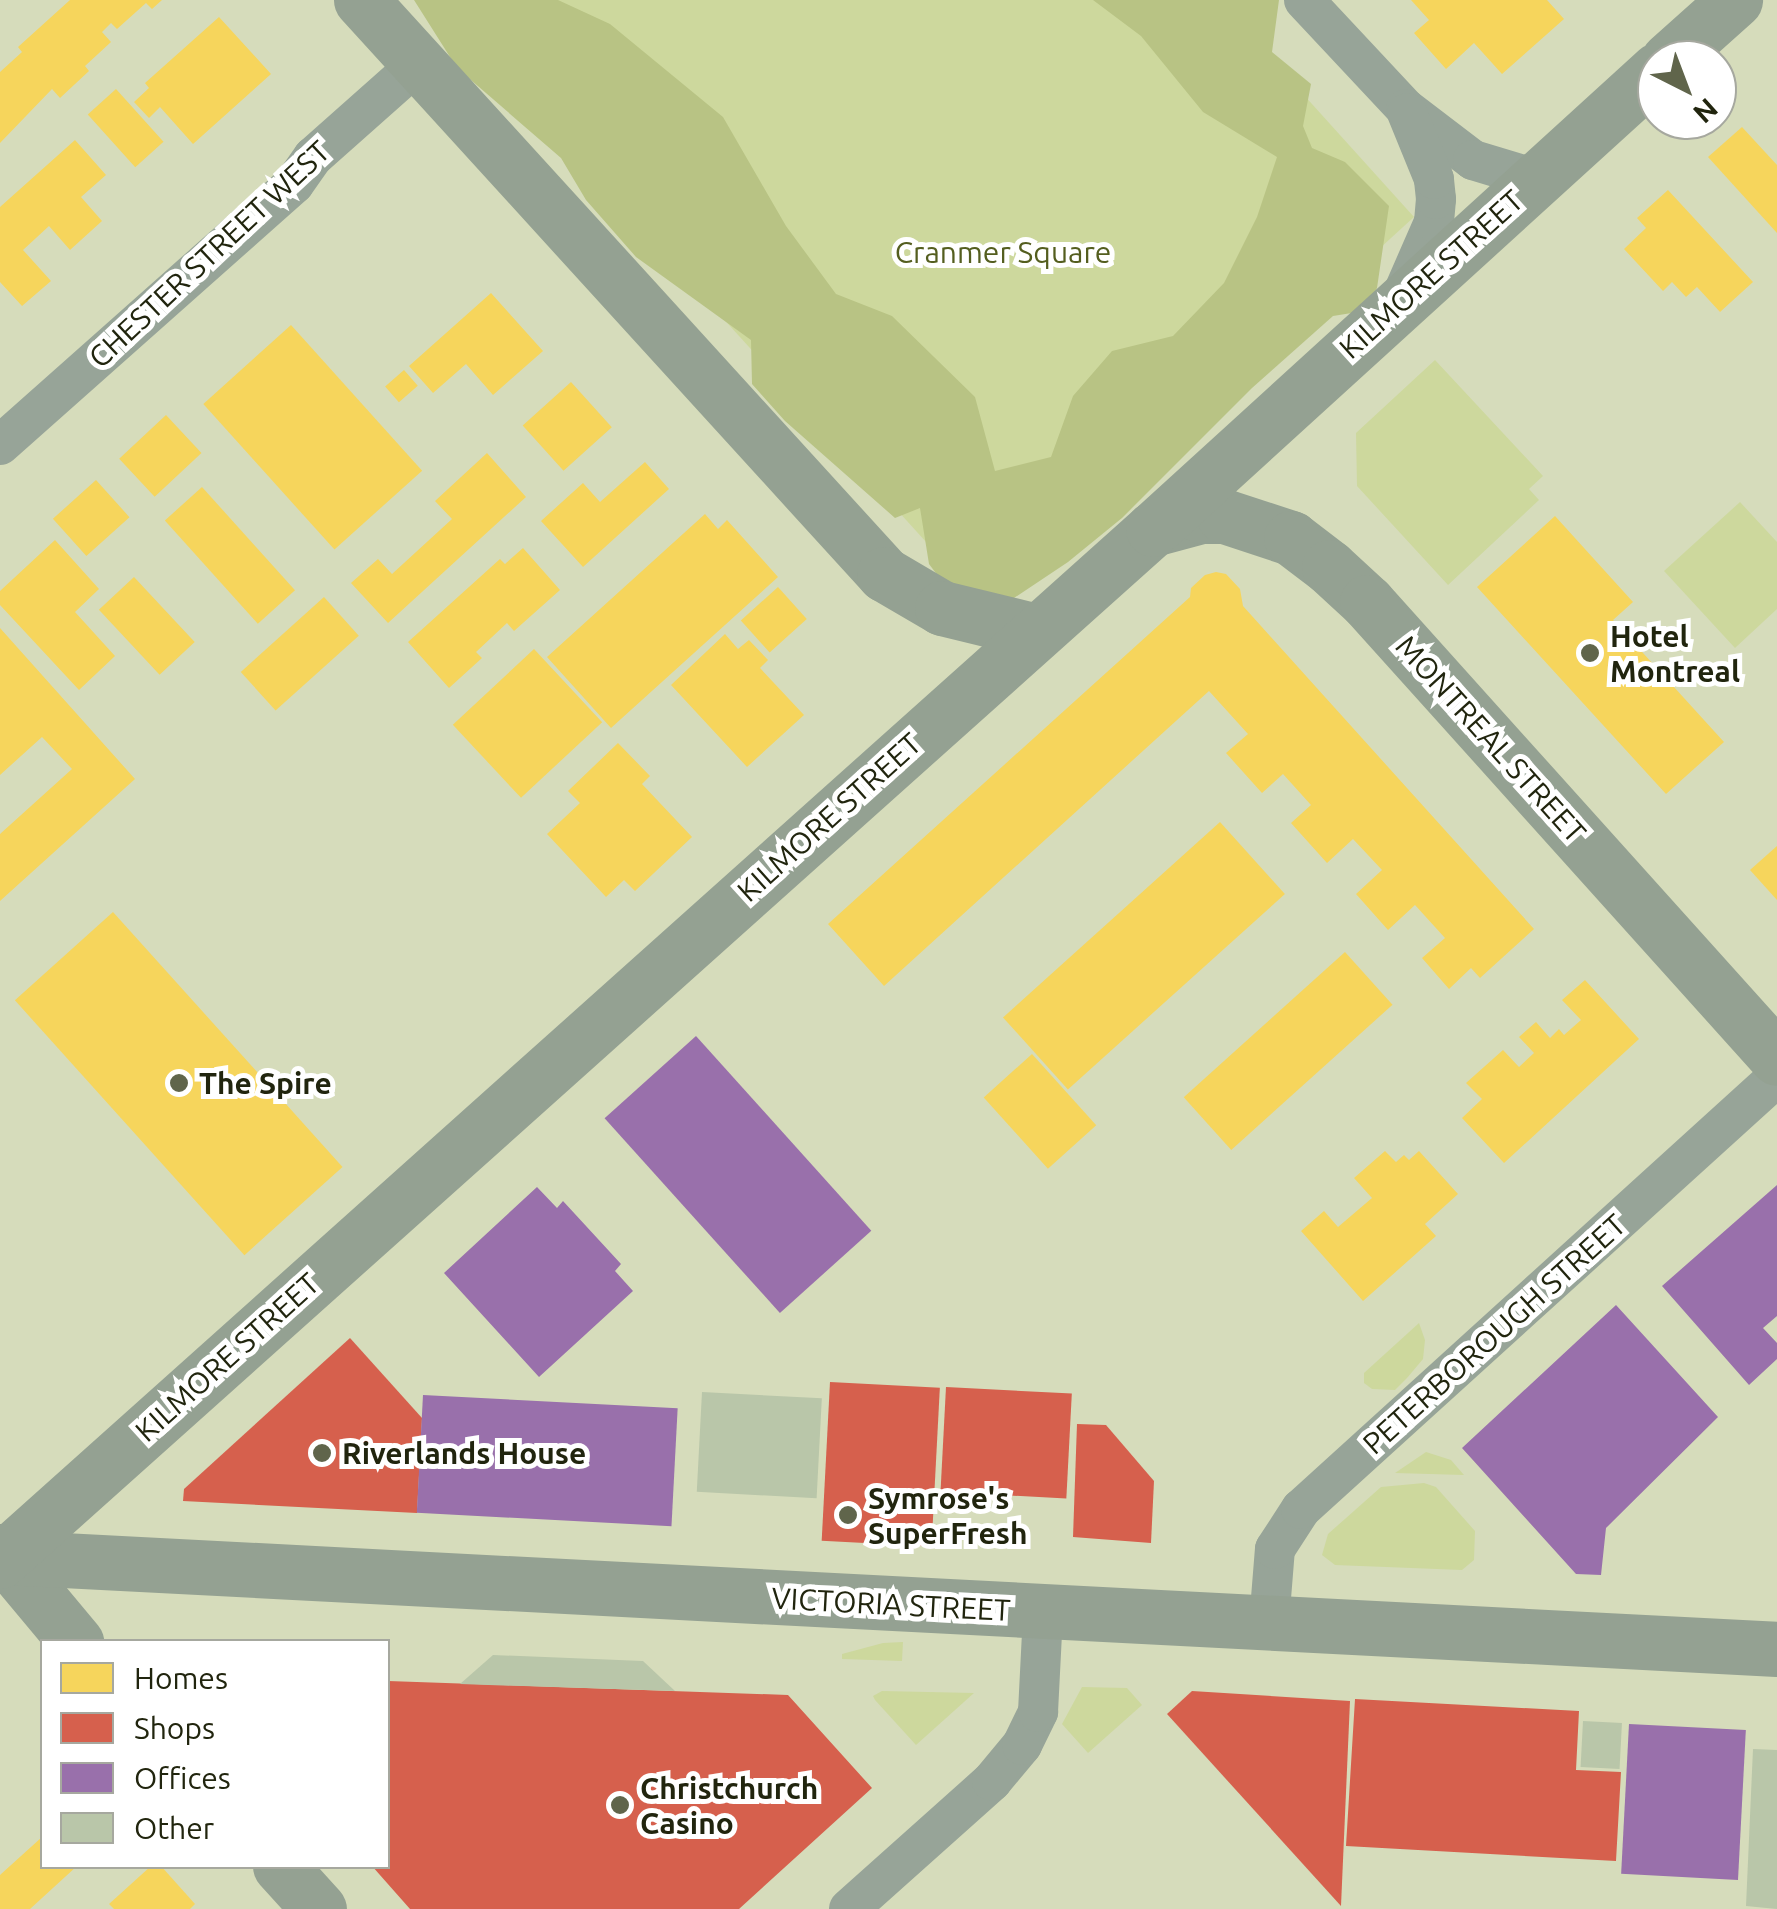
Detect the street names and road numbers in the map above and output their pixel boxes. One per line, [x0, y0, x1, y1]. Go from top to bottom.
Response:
street label: CHESTER STREET WEST [81, 133, 337, 375]
street label: KILMORE STREET [1332, 182, 1530, 366]
street label: MONTREAL STREET [1388, 628, 1594, 850]
street label: KILMORE STREET [730, 725, 928, 909]
street label: PETERBOROUGH STREET [1355, 1207, 1633, 1461]
street label: KILMORE STREET [128, 1265, 326, 1449]
street label: VICTORIA STREET [771, 1580, 1011, 1628]

